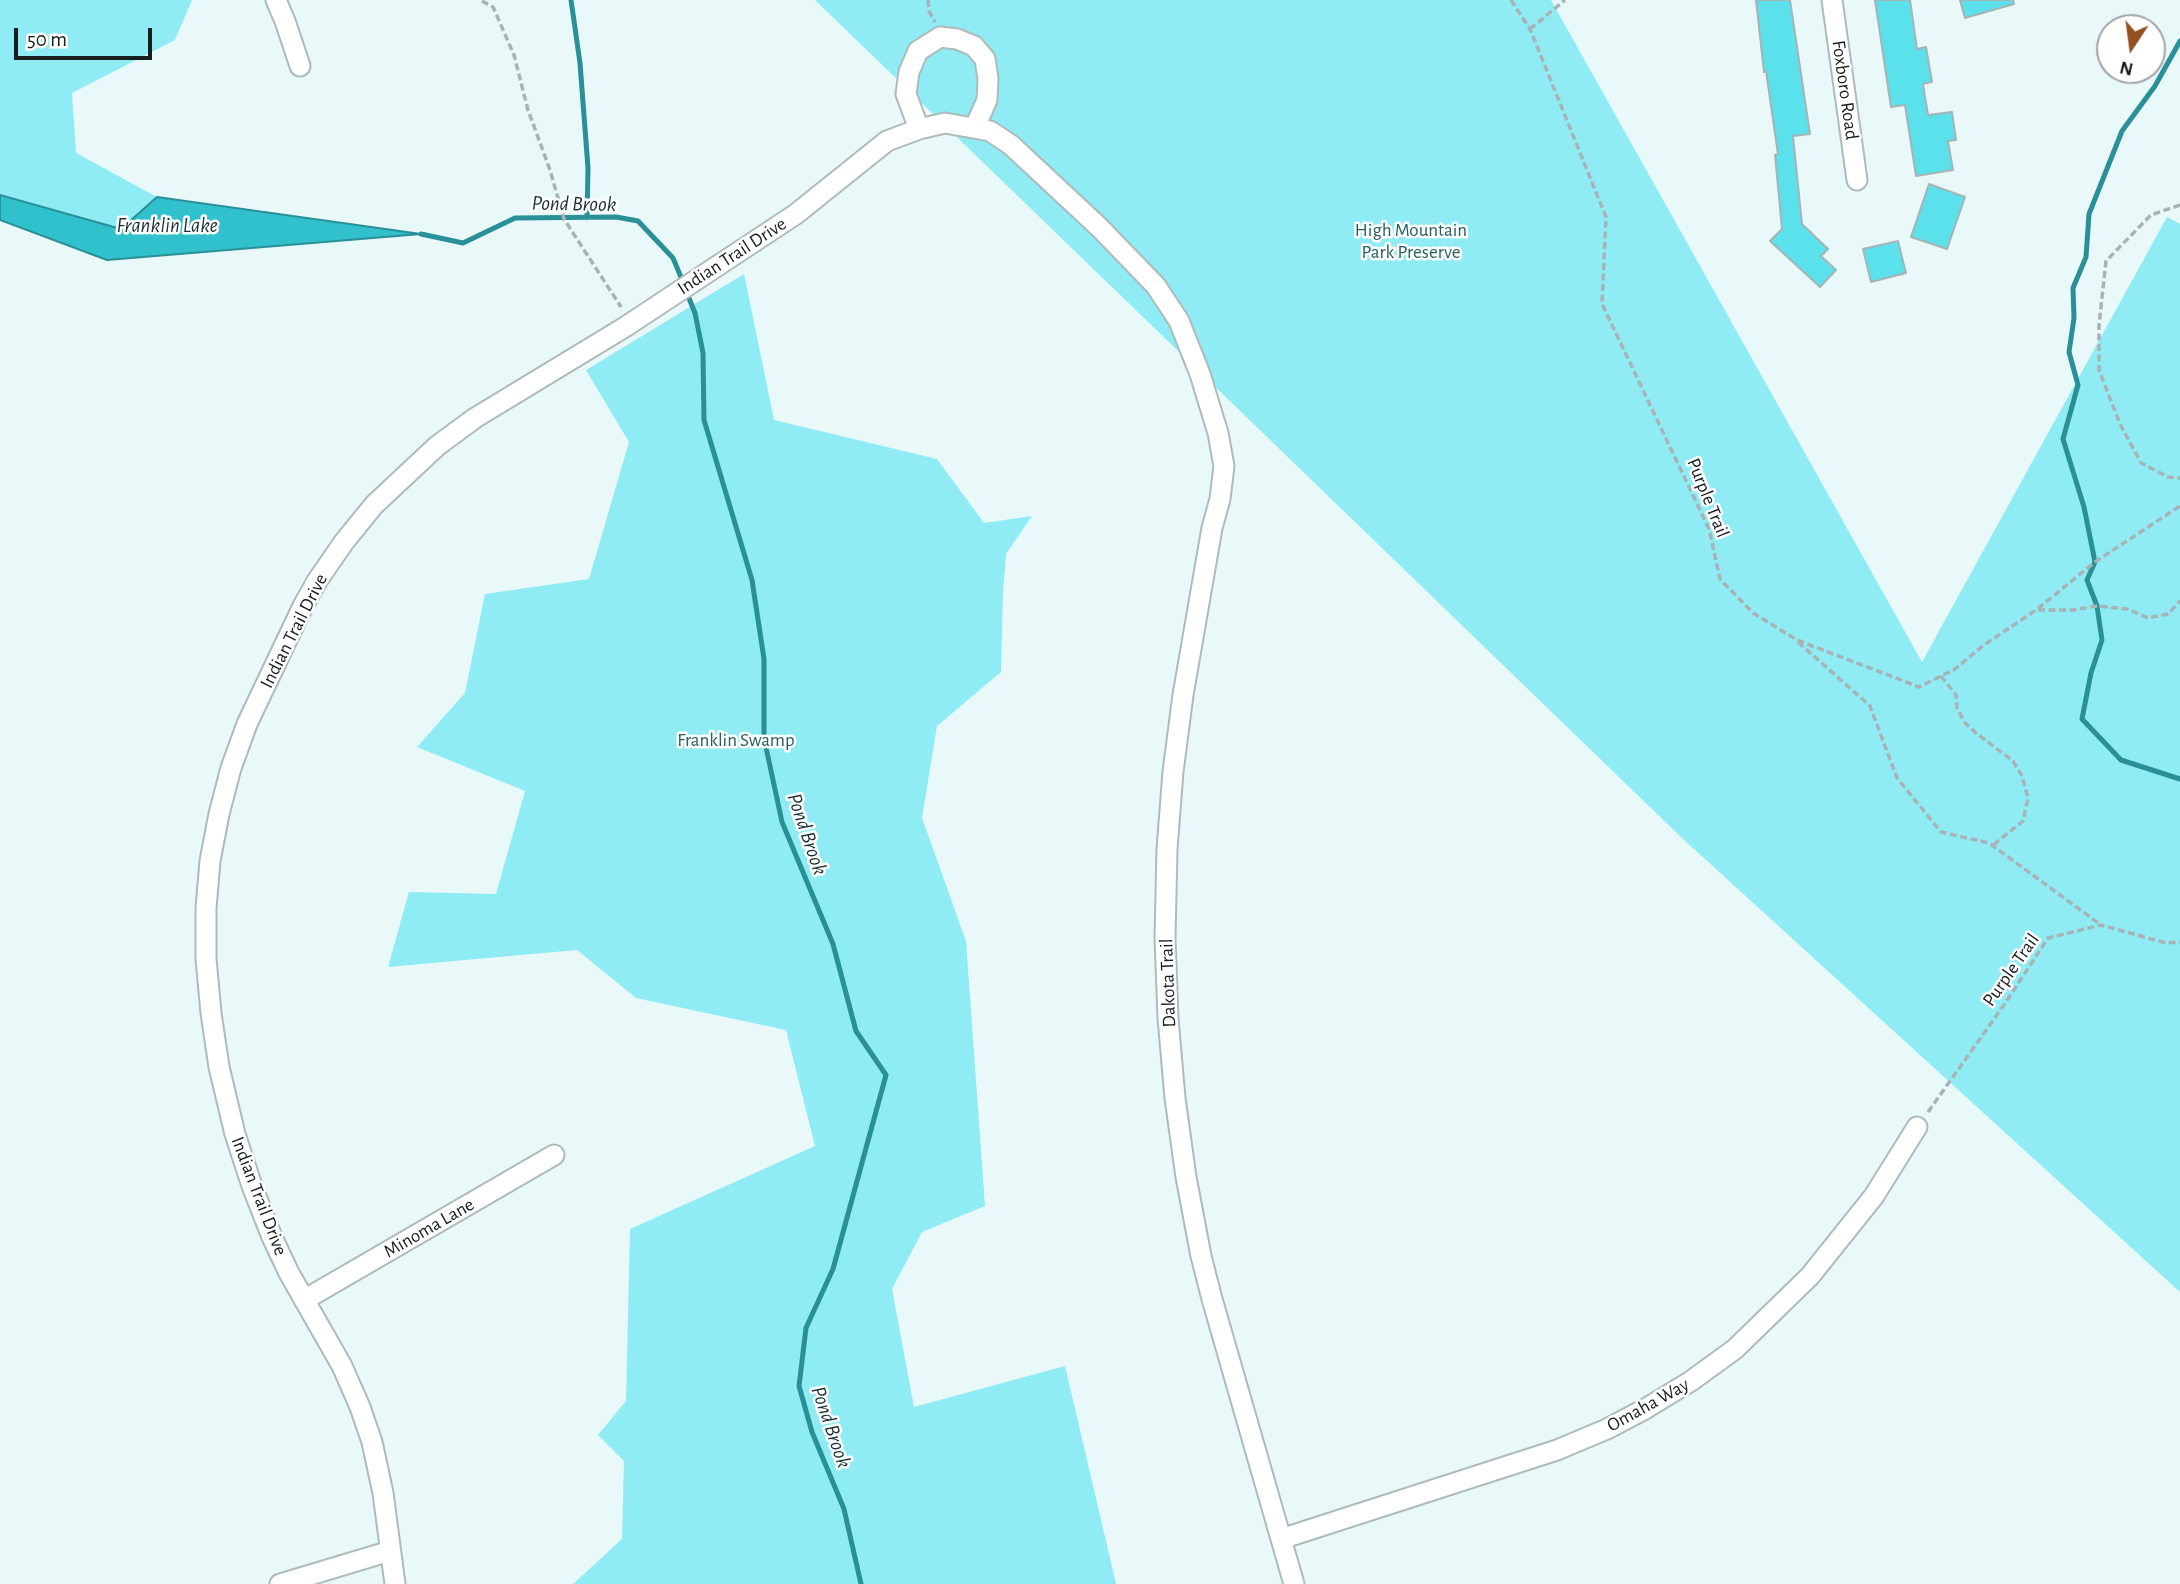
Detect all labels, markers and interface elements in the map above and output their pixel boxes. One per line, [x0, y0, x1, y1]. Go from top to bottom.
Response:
scale bar [18, 14, 156, 58]
north arrow [2096, 14, 2166, 84]
text: 50 m [27, 29, 67, 50]
street label: Foxboro Road [1827, 39, 1863, 141]
text: N [2118, 57, 2135, 79]
water label: Pond Brook [531, 191, 617, 217]
street label: Indian Trail Drive [673, 212, 791, 300]
water label: Franklin Lake [116, 213, 218, 239]
park label: High Mountain Park Preserve [1355, 219, 1467, 263]
street label: Purple Trail [1682, 455, 1734, 541]
street label: Indian Trail Drive [255, 570, 333, 692]
park label: Franklin Swamp [677, 729, 795, 751]
water label: Pond Brook [781, 790, 833, 878]
street label: Purple Trail [1978, 929, 2044, 1011]
street label: Dakota Trail [1155, 938, 1181, 1028]
street label: Indian Trail Drive [226, 1133, 292, 1259]
street label: Minoma Lane [380, 1193, 478, 1263]
street label: Omaha Way [1603, 1373, 1693, 1437]
water label: Pond Brook [805, 1383, 857, 1471]

